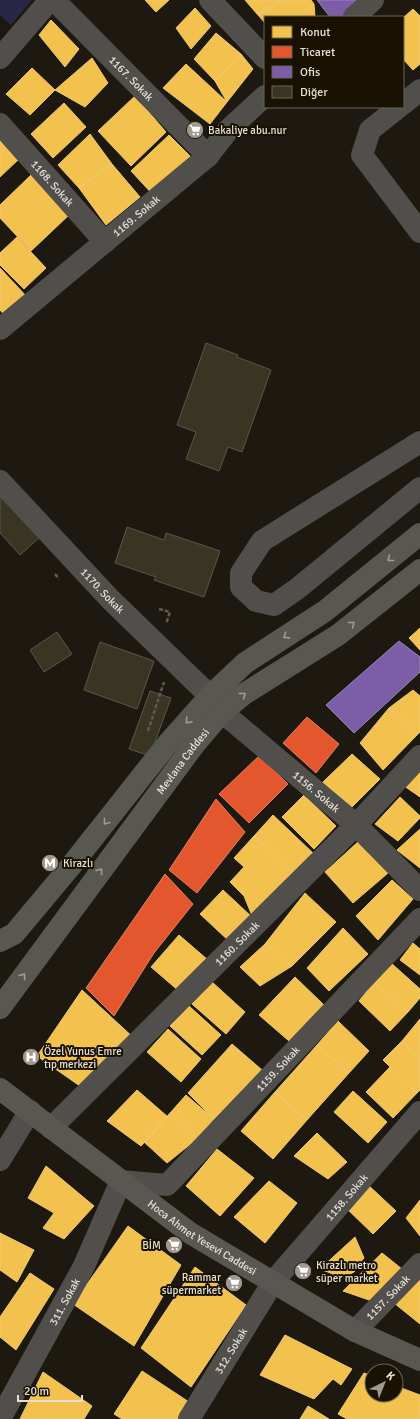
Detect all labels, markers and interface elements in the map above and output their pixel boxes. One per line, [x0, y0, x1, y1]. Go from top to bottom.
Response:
legend [264, 16, 404, 108]
text: Konut [300, 25, 331, 40]
text: Ticaret [300, 45, 335, 60]
street label: 1167. Sokak [106, 54, 156, 104]
text: Ofis [300, 65, 320, 80]
text: Diğer [300, 85, 328, 100]
supermarket icon: Bakaliye abu.nur [185, 120, 205, 140]
place label: Bakaliye abu.nur [208, 124, 287, 137]
street label: 1168. Sokak [28, 157, 76, 210]
street label: 1169. Sokak [110, 192, 163, 240]
one-way arrow [388, 555, 395, 562]
street label: 1170. Sokak [78, 566, 127, 617]
one-way arrow [347, 622, 354, 629]
one-way arrow [283, 632, 290, 639]
one-way arrow [238, 693, 245, 700]
one-way arrow [185, 716, 193, 724]
street label: Mevlana Caddesi [154, 726, 212, 797]
street label: 1156. Sokak [290, 768, 343, 816]
one-way arrow [104, 817, 111, 824]
metro station icon: Kirazlı [40, 853, 60, 873]
place label: Kirazlı [63, 857, 93, 870]
one-way arrow [95, 869, 102, 876]
street label: 1160. Sokak [212, 918, 263, 969]
one-way arrow [18, 974, 25, 981]
street label: 1159. Sokak [253, 1043, 303, 1094]
place label: Özel Yunus Emre tıp merkezi [44, 1044, 122, 1071]
hospital icon: Özel Yunus Emre tıp merkezi [21, 1047, 41, 1067]
street label: 1158. Sokak [323, 1171, 371, 1223]
street label: Hoca Ahmet Yesevi Caddesi [145, 1197, 259, 1278]
supermarket icon: BİM [164, 1235, 184, 1255]
place label: BİM [142, 1238, 161, 1252]
place label: Kirazlı metro süper market [316, 1259, 378, 1285]
supermarket icon: Kirazlı metro süper market [293, 1261, 313, 1281]
place label: Rammar süpermarket [162, 1271, 221, 1297]
street label: 1157. Sokak [363, 1272, 413, 1323]
supermarket icon: Rammar süpermarket [224, 1273, 244, 1293]
street label: 311. Sokak [47, 1276, 83, 1328]
street label: 312. Sokak [212, 1325, 251, 1376]
north arrow [364, 1363, 404, 1403]
text: K [384, 1369, 398, 1383]
scale bar [18, 1377, 82, 1403]
text: 20 m [24, 1384, 49, 1399]

